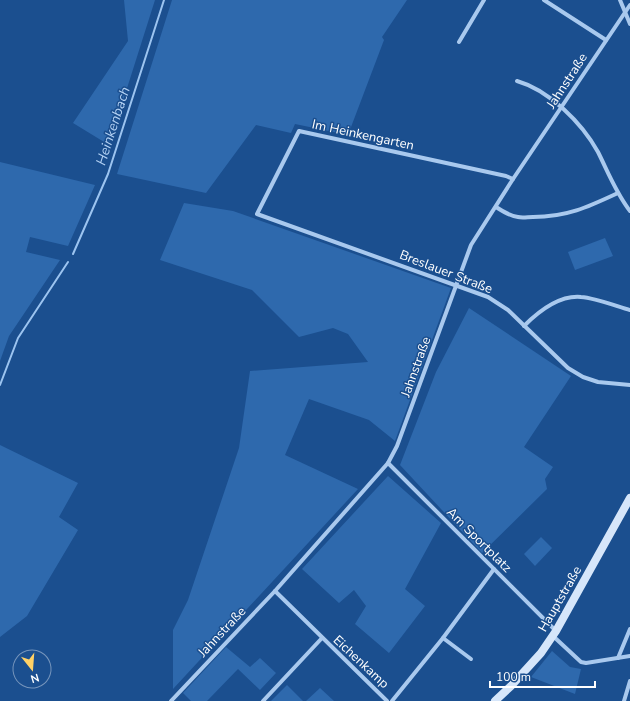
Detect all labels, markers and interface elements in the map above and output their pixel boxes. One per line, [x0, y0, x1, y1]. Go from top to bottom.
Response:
street label: Jahnstraße [542, 50, 592, 113]
water label: Heinkenbach [91, 84, 135, 168]
street label: Im Heinkengarten [310, 115, 416, 155]
street label: Breslauer Straße [397, 246, 495, 298]
street label: Jahnstraße [396, 334, 435, 401]
street label: Am Sportplatz [443, 504, 515, 576]
street label: Hauptstraße [534, 563, 586, 635]
street label: Jahnstraße [193, 603, 250, 662]
street label: Eichenkamp [329, 631, 393, 693]
north arrow [12, 649, 52, 689]
scale bar [490, 663, 595, 689]
text: 100 m [496, 669, 531, 685]
text: N [29, 670, 41, 686]

